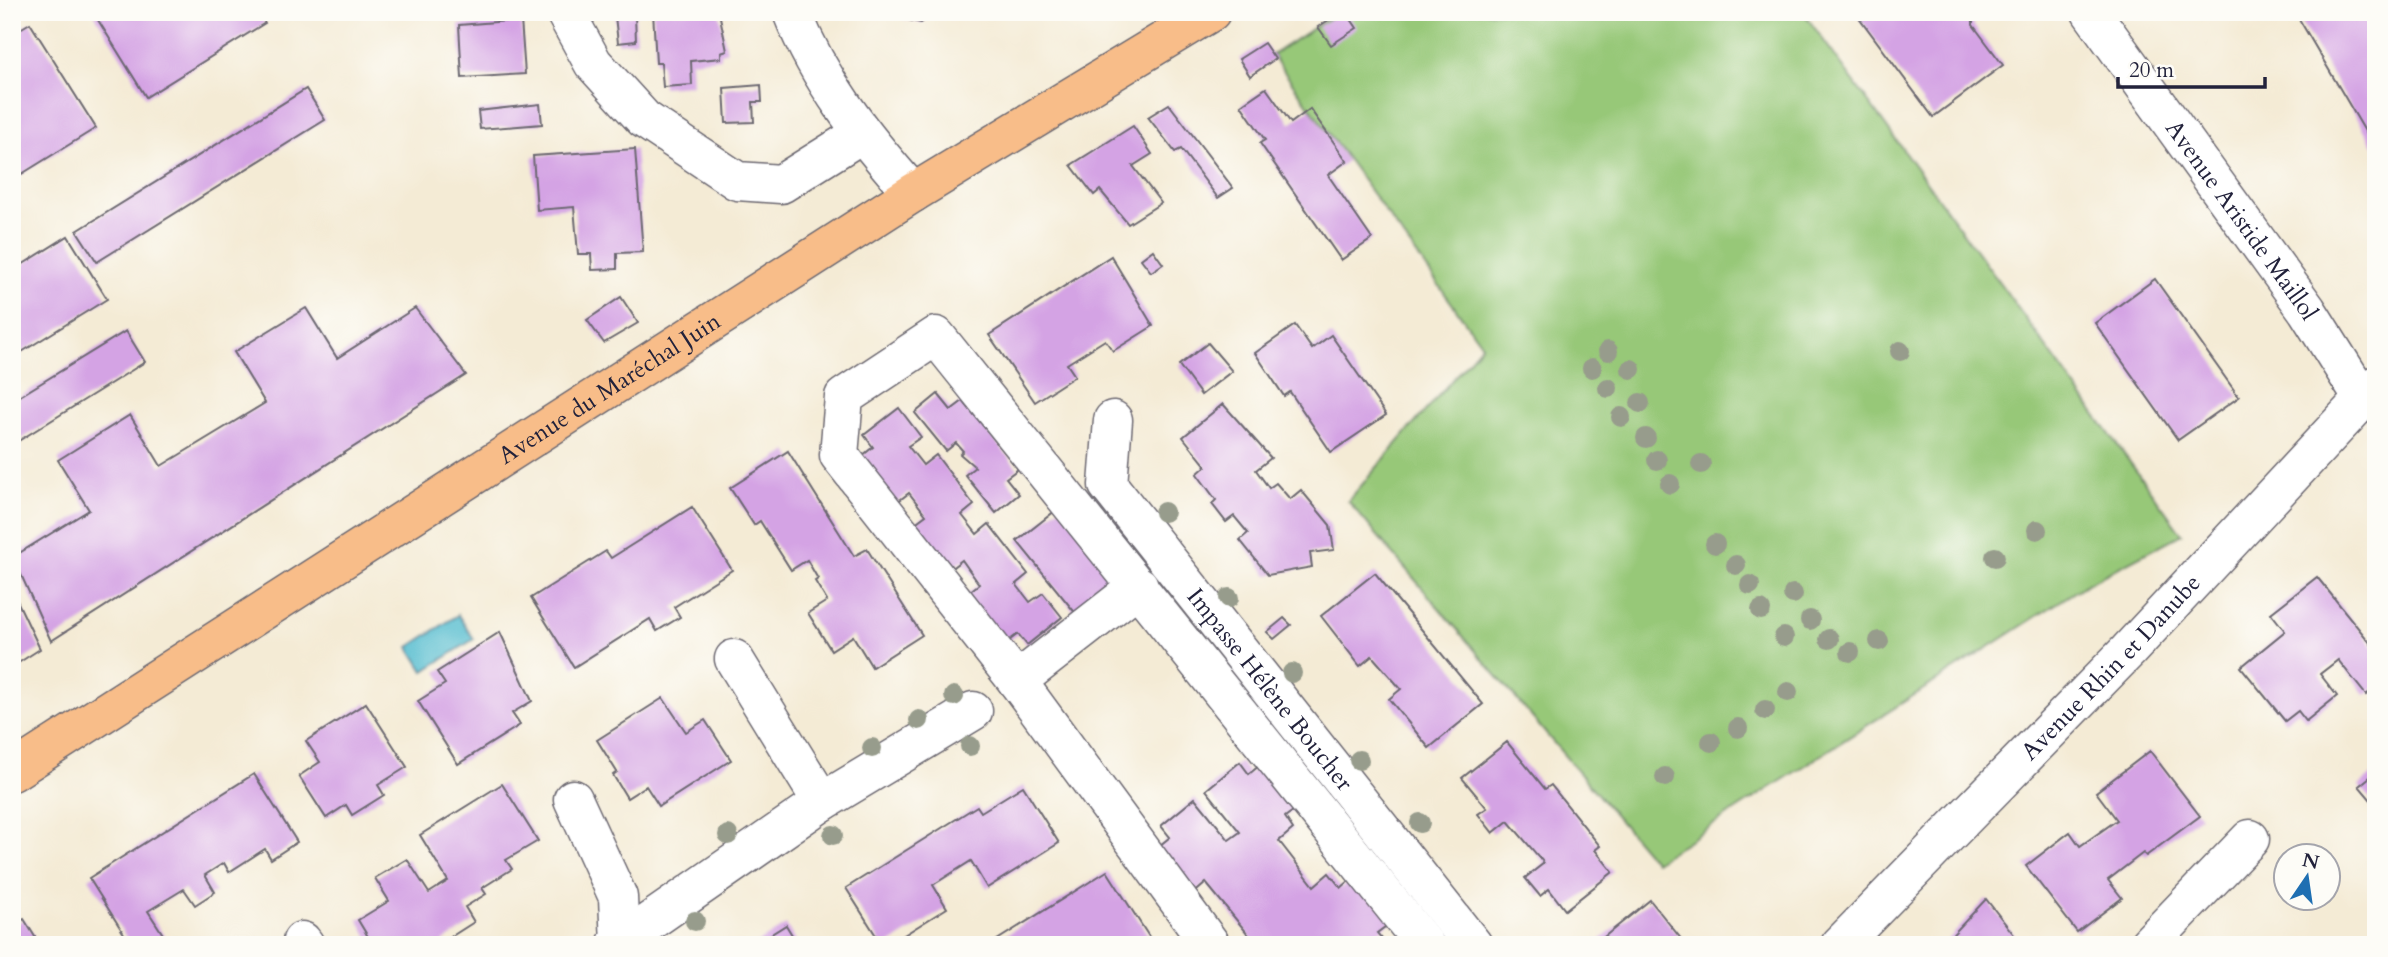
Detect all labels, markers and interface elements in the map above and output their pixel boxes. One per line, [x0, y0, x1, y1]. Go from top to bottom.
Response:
scale bar [2118, 46, 2266, 90]
text: 20 m [2129, 56, 2174, 85]
street label: Avenue Aristide Maillol [2158, 113, 2326, 327]
street label: Avenue du Maréchal Juin [492, 304, 727, 472]
street label: Avenue Rhin et Danube [2014, 567, 2208, 767]
street label: Impasse Hélène Boucher [1179, 581, 1361, 798]
north arrow [2272, 842, 2342, 912]
text: N [2300, 847, 2322, 876]

